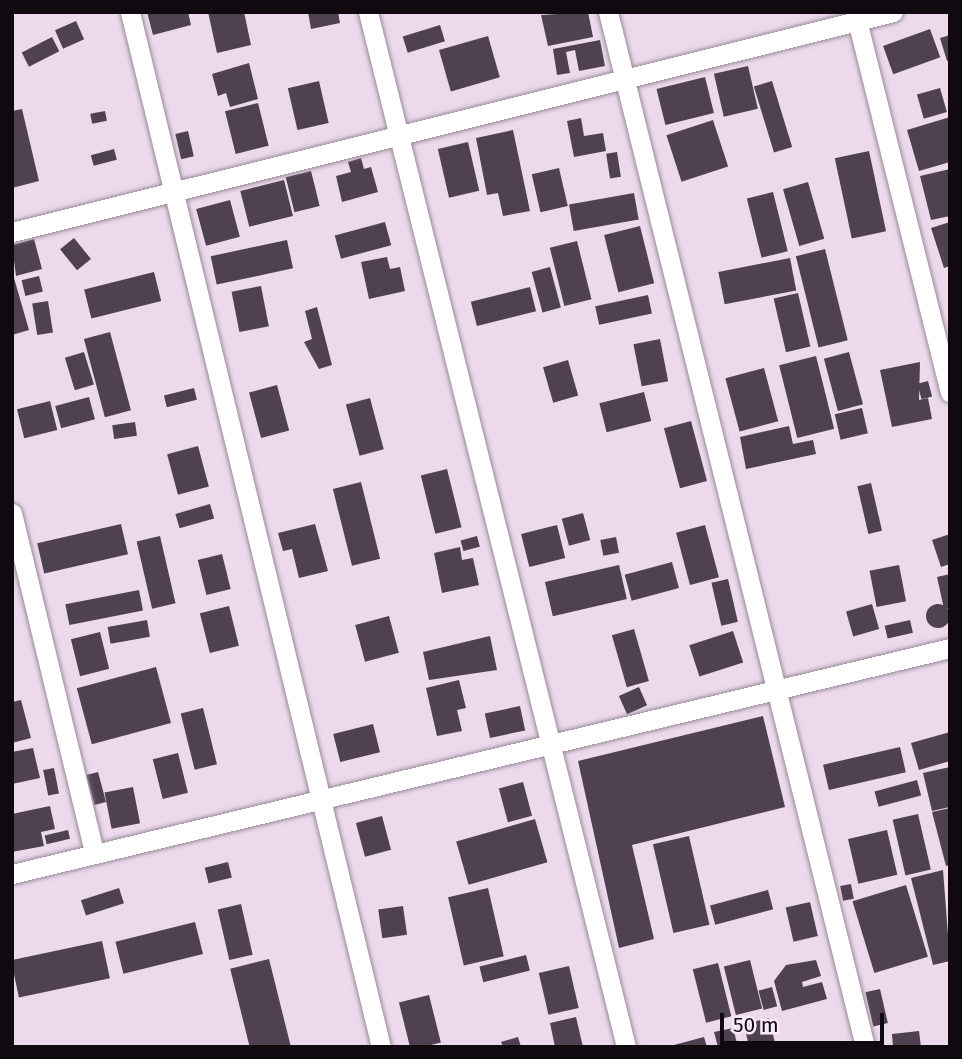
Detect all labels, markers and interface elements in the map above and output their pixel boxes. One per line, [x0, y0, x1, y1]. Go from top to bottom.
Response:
scale bar [724, 1000, 888, 1044]
text: 50 m [733, 1012, 779, 1038]

